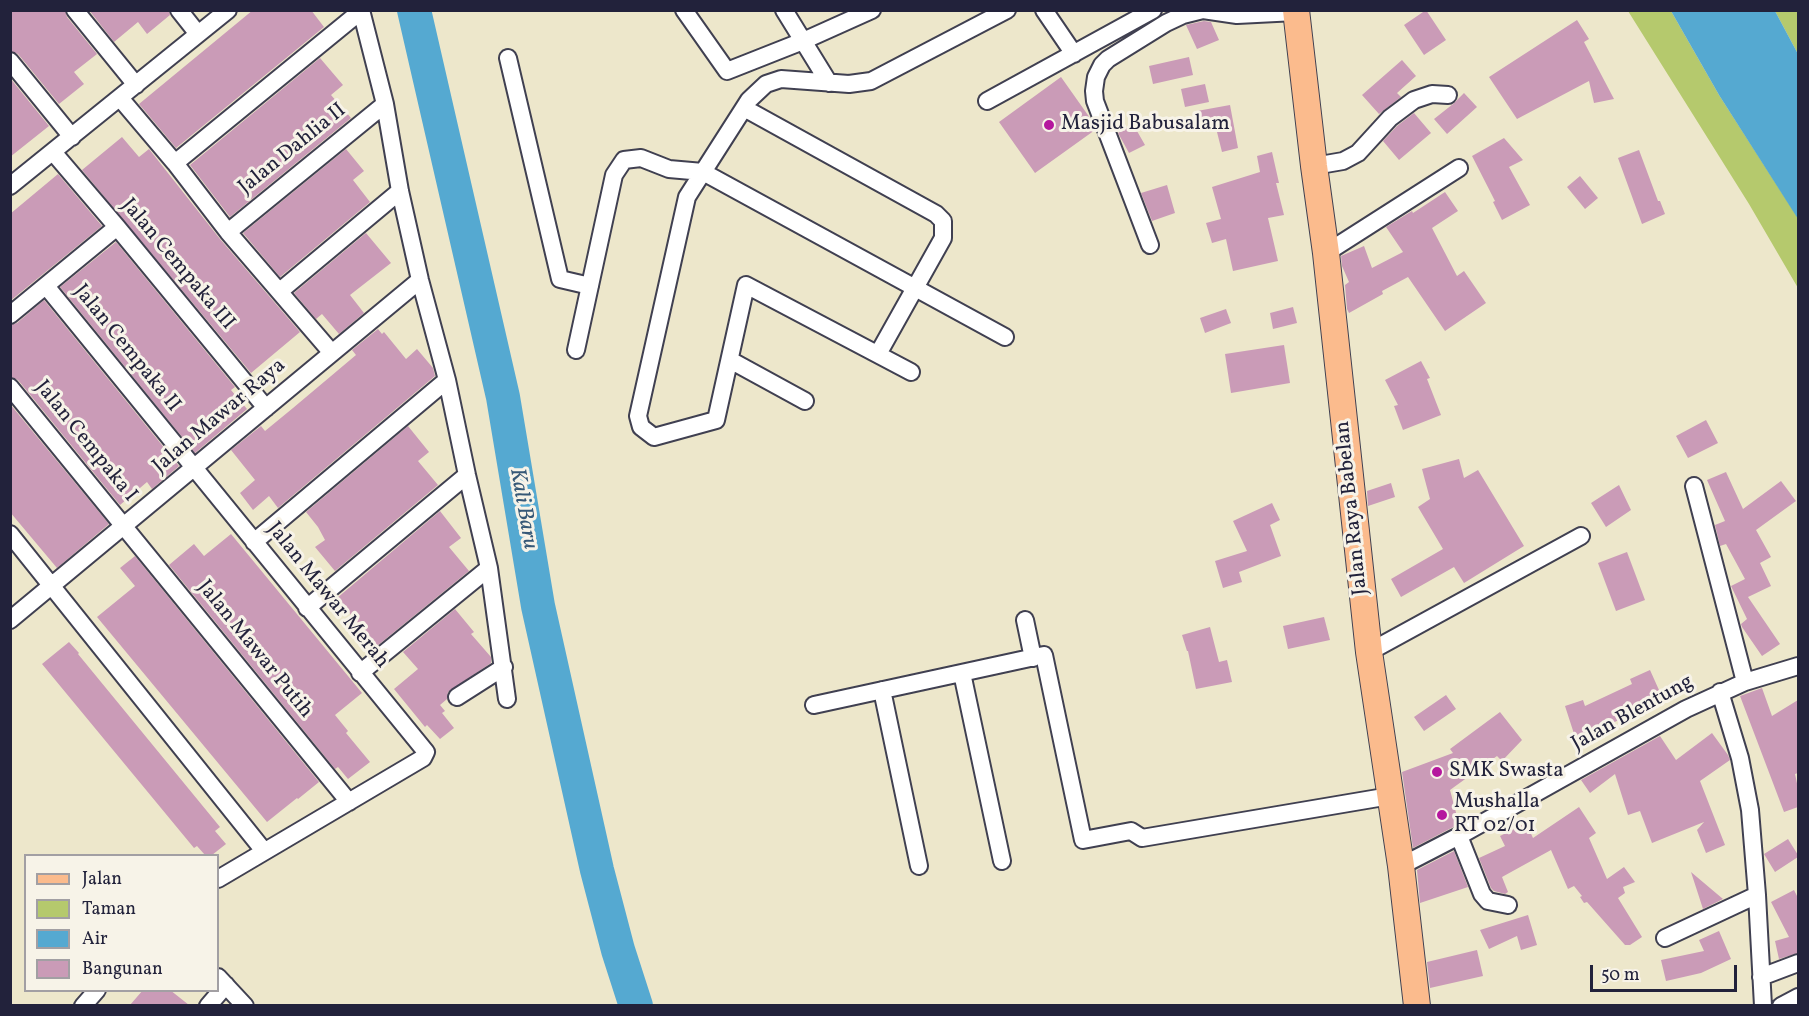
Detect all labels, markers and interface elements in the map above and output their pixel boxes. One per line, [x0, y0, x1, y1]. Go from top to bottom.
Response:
street label: Jalan Dahlia II [234, 99, 352, 201]
place label: Masjid Babusalam [1061, 112, 1230, 138]
marker: Masjid Babusalam [1042, 118, 1056, 132]
street label: Jalan Cempaka III [115, 194, 239, 336]
street label: Jalan Cempaka II [67, 280, 185, 418]
street label: Jalan Mawar Raya [148, 354, 292, 480]
street label: Jalan Cempaka I [28, 376, 142, 508]
street label: Jalan Raya Babelan [1331, 420, 1375, 596]
water label: Kali Baru [502, 466, 542, 552]
street label: Jalan Mawar Merah [260, 518, 394, 674]
street label: Jalan Mawar Putih [191, 576, 317, 724]
street label: Jalan Blentung [1568, 670, 1698, 758]
place label: SMK Swasta [1449, 759, 1564, 785]
marker: SMK Swasta [1430, 765, 1444, 779]
place label: Mushalla RT 02/01 [1454, 790, 1540, 840]
marker: Mushalla RT 02/01 [1435, 808, 1449, 822]
legend [24, 854, 219, 992]
text: Jalan [82, 867, 122, 892]
text: Taman [82, 897, 136, 922]
text: Air [82, 927, 108, 952]
scale bar [1593, 953, 1740, 991]
text: Bangunan [82, 957, 163, 982]
text: 50 m [1601, 963, 1640, 988]

